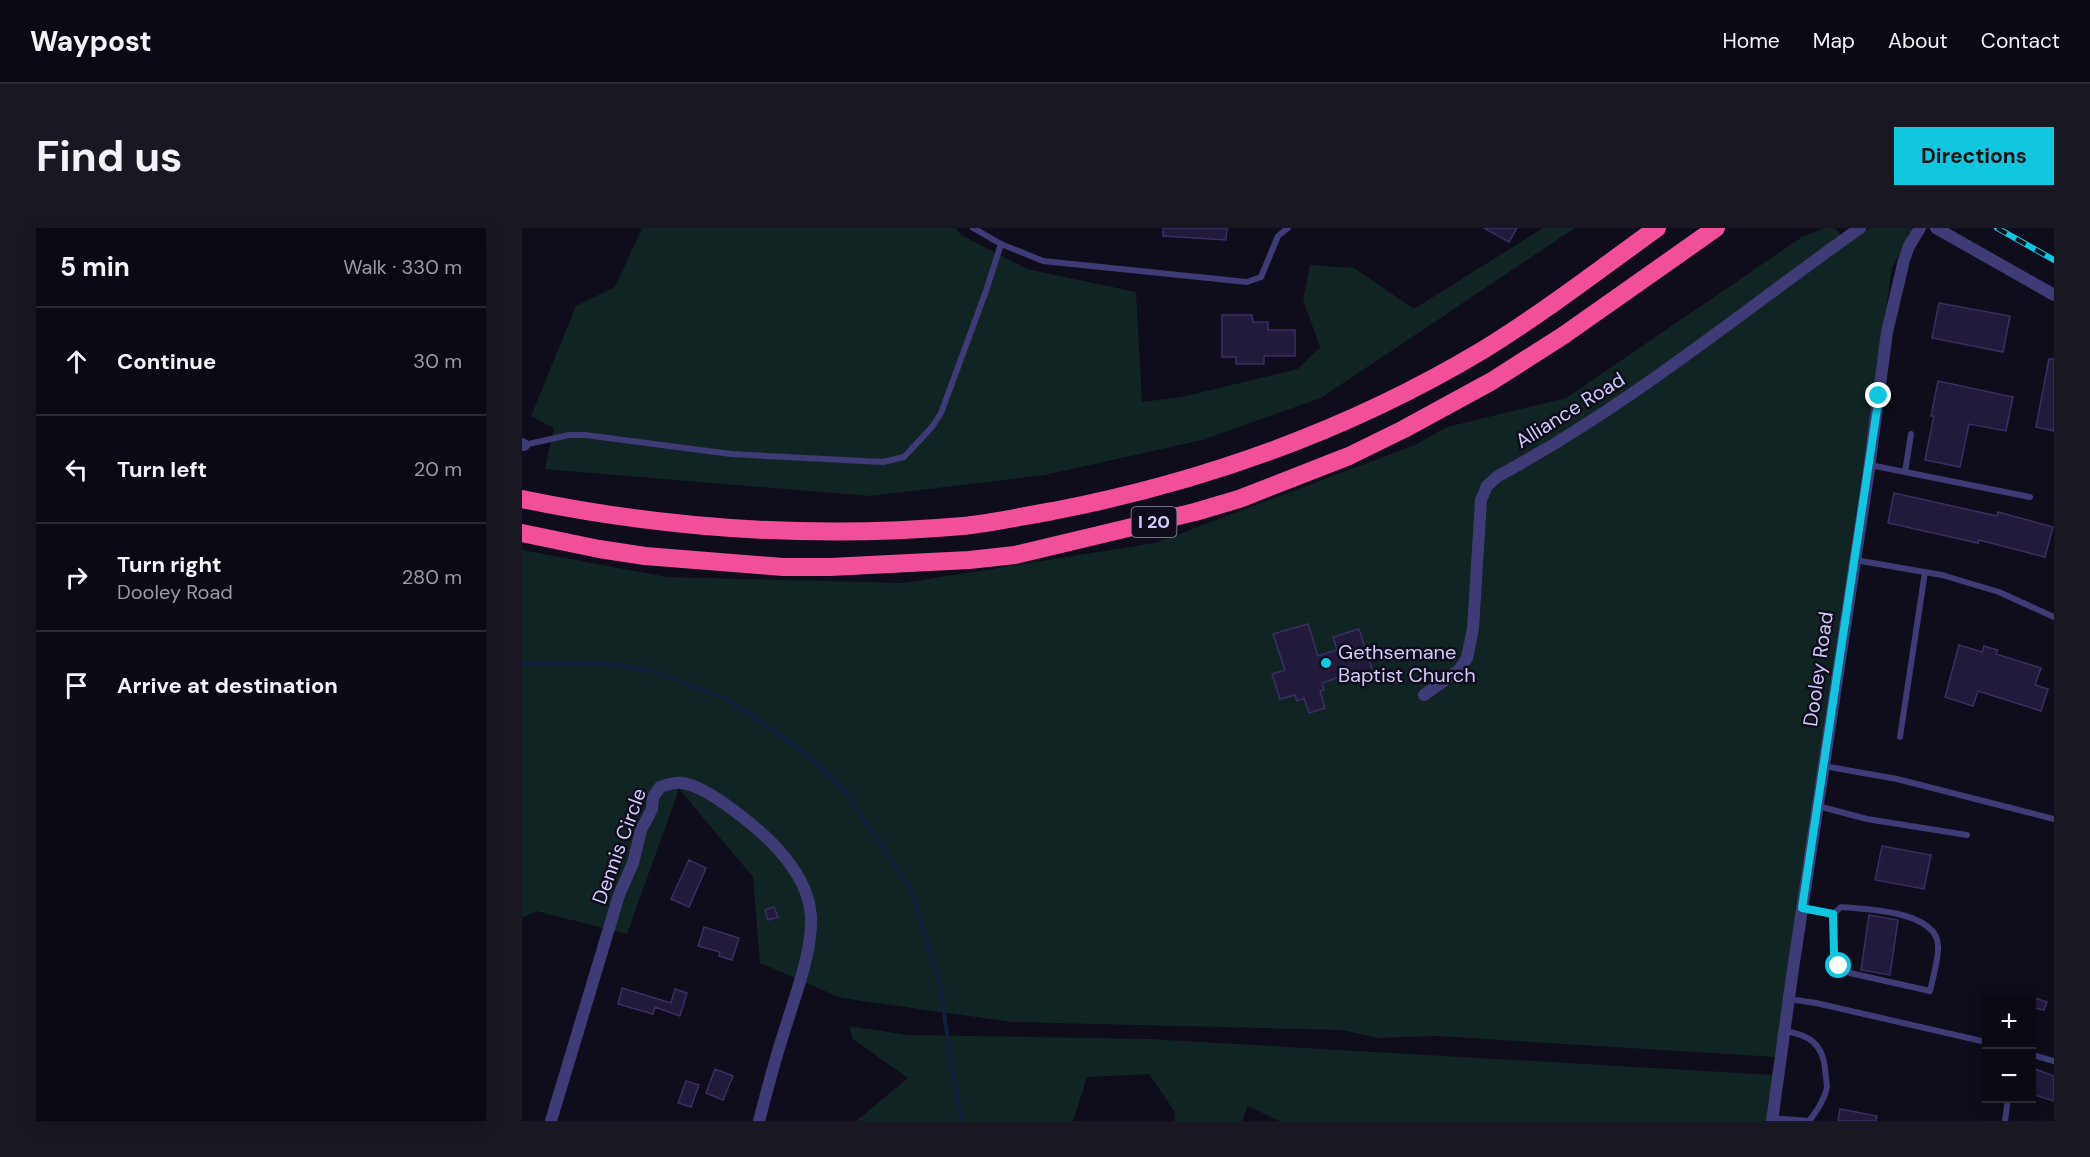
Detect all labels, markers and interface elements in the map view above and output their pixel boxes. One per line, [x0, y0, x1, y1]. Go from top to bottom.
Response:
text: Waypost [30, 23, 152, 60]
text: Home [1722, 27, 1780, 55]
text: Map [1813, 27, 1855, 55]
text: About [1888, 27, 1948, 55]
text: Contact [1981, 27, 2060, 55]
button: Directions [1894, 127, 2054, 185]
text: Find us [36, 129, 182, 184]
text: 5 min [60, 250, 130, 284]
text: Walk · 330 m [343, 254, 462, 280]
icon: ahead [60, 345, 93, 378]
text: Continue [117, 347, 216, 376]
text: 30 m [413, 348, 462, 374]
street label: Alliance Road [1511, 366, 1629, 454]
route end [1865, 382, 1891, 408]
icon: left [60, 453, 93, 486]
text: Turn left [117, 455, 207, 484]
text: 20 m [414, 456, 462, 482]
road number: I 20 [1132, 507, 1176, 537]
text: Turn right [117, 550, 222, 579]
icon: right [60, 561, 93, 594]
text: 280 m [402, 564, 462, 590]
text: Dooley Road [117, 579, 233, 605]
street label: Dooley Road [1797, 610, 1839, 728]
place label: Gethsemane Baptist Church [1338, 639, 1476, 688]
marker: Gethsemane Baptist Church [1319, 656, 1333, 670]
icon: arrive [60, 669, 93, 702]
text: Arrive at destination [117, 671, 338, 700]
street label: Dennis Circle [586, 784, 652, 908]
route start [1825, 952, 1851, 978]
map controls [1982, 995, 2036, 1103]
button: + [1982, 995, 2036, 1049]
button: − [1982, 1049, 2036, 1103]

